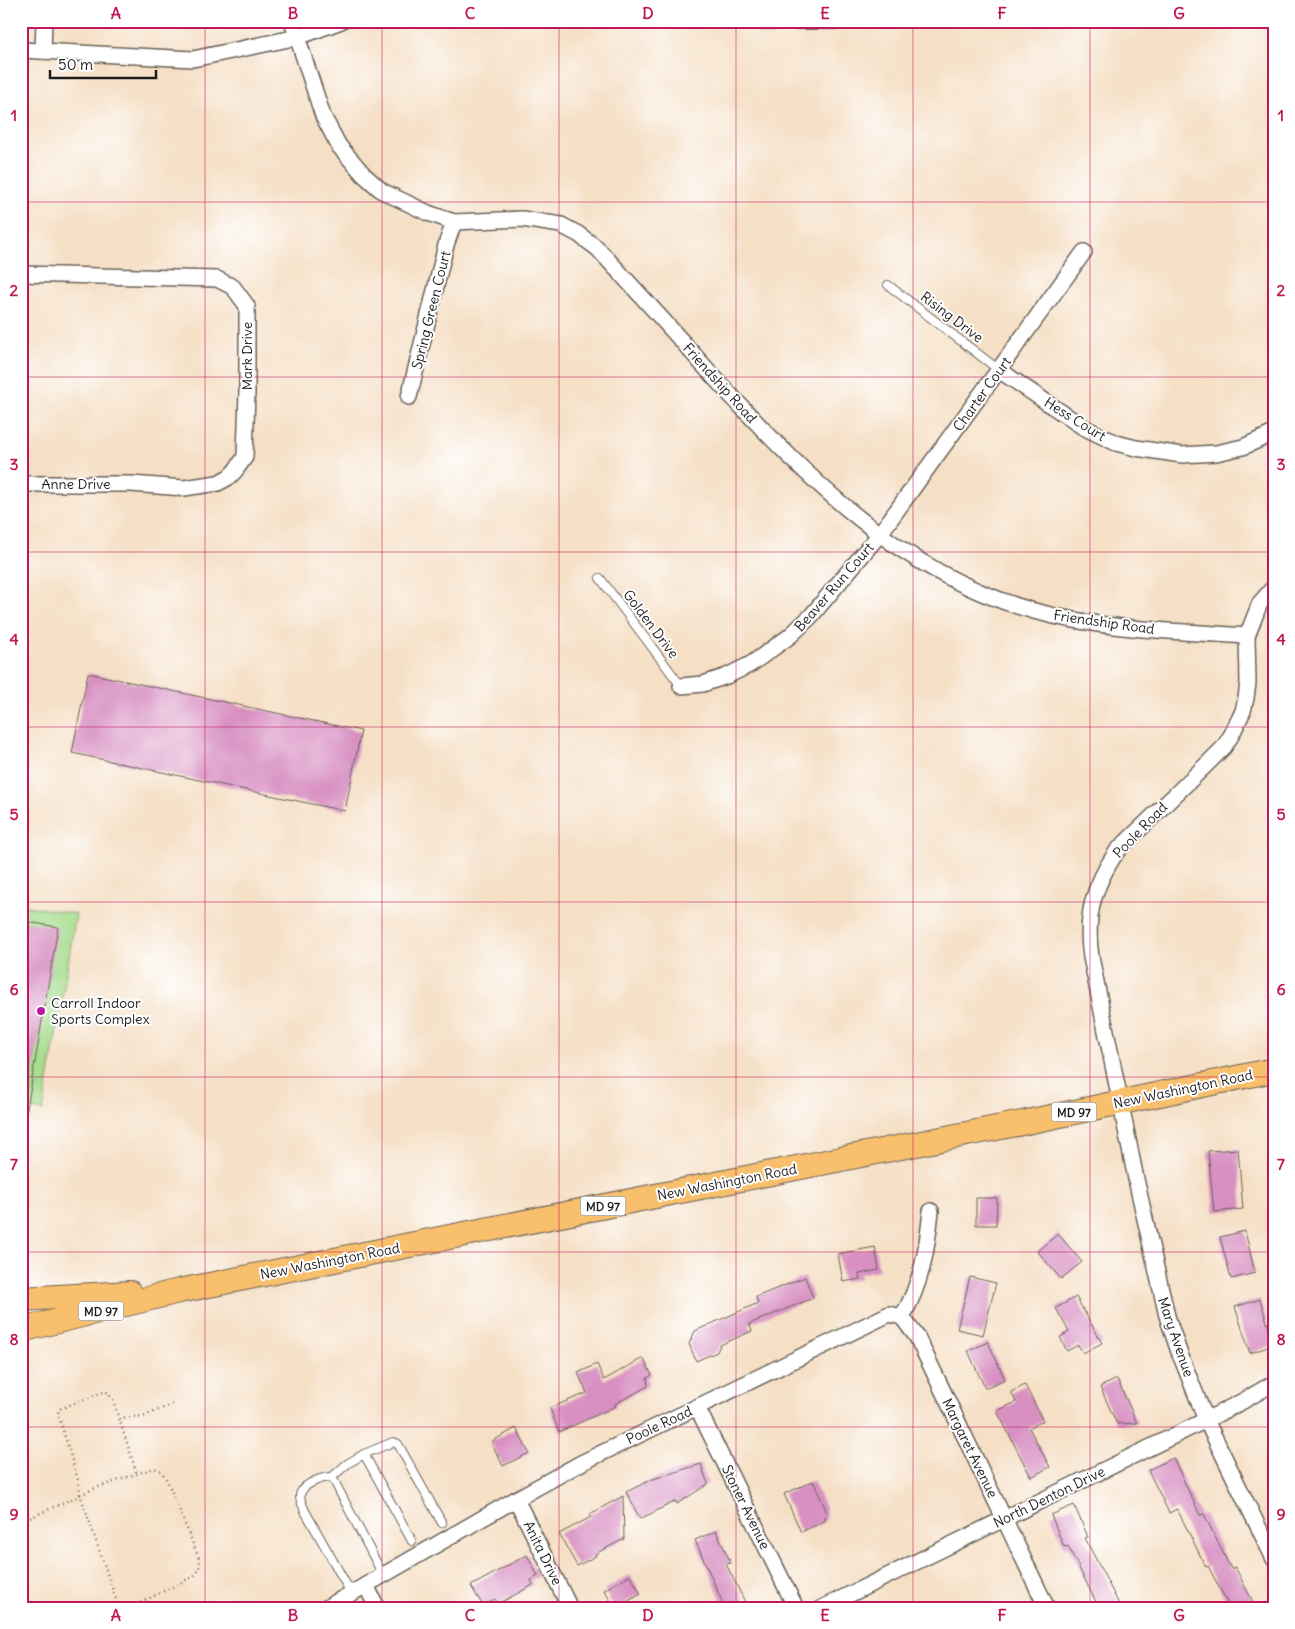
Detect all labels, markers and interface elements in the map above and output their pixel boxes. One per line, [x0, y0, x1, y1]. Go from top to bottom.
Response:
text: A [111, 3, 121, 23]
text: B [288, 3, 299, 23]
text: C [465, 3, 476, 23]
text: D [642, 3, 654, 23]
text: E [820, 3, 830, 23]
text: F [997, 3, 1007, 23]
text: G [1173, 3, 1185, 23]
scale bar [50, 48, 156, 80]
text: 50 m [58, 55, 93, 74]
text: 1 [11, 105, 17, 125]
text: 1 [1278, 105, 1284, 125]
street label: Spring Green Court [408, 249, 454, 371]
text: 2 [10, 280, 19, 300]
text: 2 [1277, 280, 1286, 300]
street label: Rising Drive [917, 288, 987, 346]
street label: Mark Drive [238, 322, 256, 390]
street label: Friendship Road [679, 339, 761, 427]
street label: Charter Court [949, 353, 1015, 435]
street label: Hess Court [1041, 393, 1109, 445]
text: 3 [9, 454, 19, 474]
text: 3 [1276, 454, 1286, 474]
street label: Anne Drive [41, 475, 111, 493]
street label: Beaver Run Court [790, 539, 878, 635]
street label: Golden Drive [619, 586, 683, 662]
street label: Friendship Road [1052, 606, 1156, 638]
text: 4 [9, 629, 19, 649]
text: 4 [1276, 629, 1286, 649]
street label: Poole Road [1109, 798, 1171, 862]
text: 5 [9, 804, 19, 824]
text: 5 [1276, 804, 1286, 824]
text: 6 [9, 979, 19, 999]
text: 6 [1276, 979, 1286, 999]
place label: Carroll Indoor Sports Complex [51, 994, 150, 1028]
marker: Carroll Indoor Sports Complex [35, 1005, 47, 1017]
street label: New Washington Road [1112, 1065, 1254, 1113]
road number: MD 97 [1052, 1102, 1096, 1122]
text: 7 [10, 1154, 18, 1174]
text: 7 [1277, 1154, 1285, 1174]
street label: New Washington Road [656, 1160, 798, 1204]
road number: MD 97 [580, 1196, 626, 1216]
street label: New Washington Road [259, 1239, 401, 1283]
street label: Mary Avenue [1154, 1295, 1198, 1379]
road number: MD 97 [78, 1302, 124, 1320]
text: 8 [9, 1329, 19, 1349]
text: 8 [1276, 1329, 1286, 1349]
street label: Margaret Avenue [938, 1395, 1002, 1501]
street label: Poole Road [623, 1402, 695, 1448]
street label: Stoner Avenue [718, 1462, 774, 1552]
street label: North Denton Drive [990, 1462, 1108, 1532]
text: 9 [9, 1504, 19, 1524]
text: 9 [1276, 1504, 1286, 1524]
street label: Anita Drive [520, 1518, 566, 1588]
text: A [111, 1605, 121, 1625]
text: B [288, 1605, 299, 1625]
text: C [465, 1605, 476, 1625]
text: D [642, 1605, 654, 1625]
text: E [820, 1605, 830, 1625]
text: F [997, 1605, 1007, 1625]
text: G [1173, 1605, 1185, 1625]

